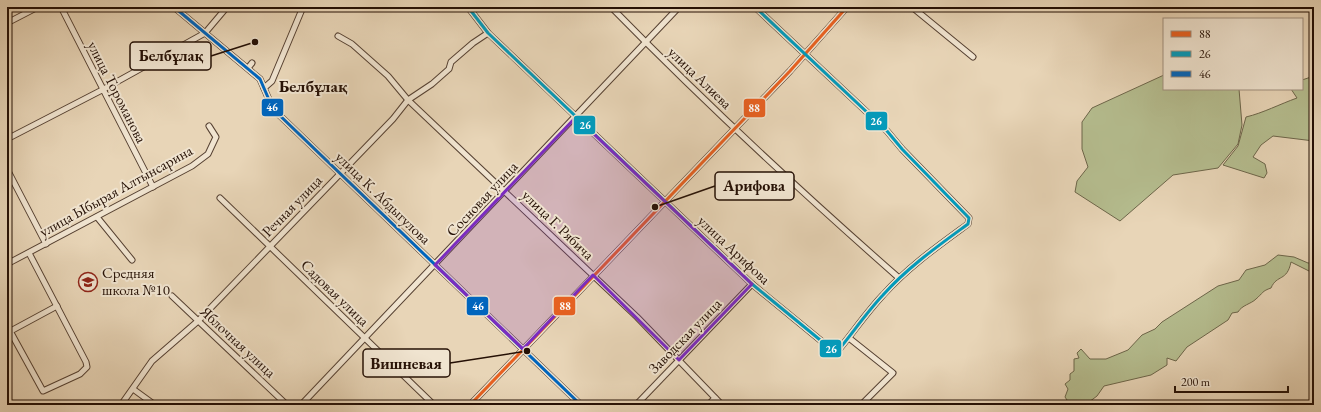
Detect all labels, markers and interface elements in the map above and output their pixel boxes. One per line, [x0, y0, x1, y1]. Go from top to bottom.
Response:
legend [1163, 18, 1303, 90]
text: 88 [1199, 26, 1211, 42]
street label: улица Тороманова [84, 38, 151, 146]
callout: Белбұлақ [130, 42, 211, 70]
street label: улица Алиева [664, 42, 736, 113]
text: Белбұлақ [139, 45, 204, 66]
text: 26 [1199, 46, 1211, 62]
text: 46 [1199, 66, 1211, 82]
district label: Белбұлақ [279, 75, 348, 97]
line badge: 46 [261, 98, 284, 117]
line badge: 88 [743, 98, 766, 118]
text: 46 [266, 100, 278, 114]
text: 88 [748, 101, 760, 115]
line badge: 26 [865, 111, 888, 131]
text: 26 [870, 114, 882, 128]
line badge: 26 [573, 115, 596, 135]
text: 26 [579, 118, 591, 132]
street label: улица Ыбырая Алтынсарина [36, 140, 196, 241]
street label: улица К. Абдыгулова [332, 147, 435, 248]
street label: Сосновая улица [442, 157, 521, 240]
street label: Речная улица [257, 171, 326, 241]
callout: Арифова [715, 172, 794, 200]
text: Арифова [722, 175, 786, 196]
street label: улица Г. Рябича [518, 186, 598, 264]
street label: улица Арифова [694, 211, 775, 288]
street label: Садовая улица [297, 255, 374, 330]
place label: Средняя школа №10 [102, 263, 170, 299]
school or university icon: Средняя школа №10 [77, 271, 99, 293]
street label: Заводская улица [644, 294, 725, 377]
line badge: 46 [466, 296, 489, 316]
line badge: 88 [553, 296, 576, 316]
text: 46 [472, 299, 484, 313]
text: 88 [559, 299, 571, 313]
street label: Яблочная улица [196, 301, 280, 381]
line badge: 26 [819, 339, 842, 358]
text: 26 [825, 342, 837, 356]
callout: Вишневая [363, 349, 450, 377]
text: Вишневая [370, 353, 442, 374]
scale bar [1175, 368, 1288, 394]
text: 200 m [1181, 374, 1211, 390]

